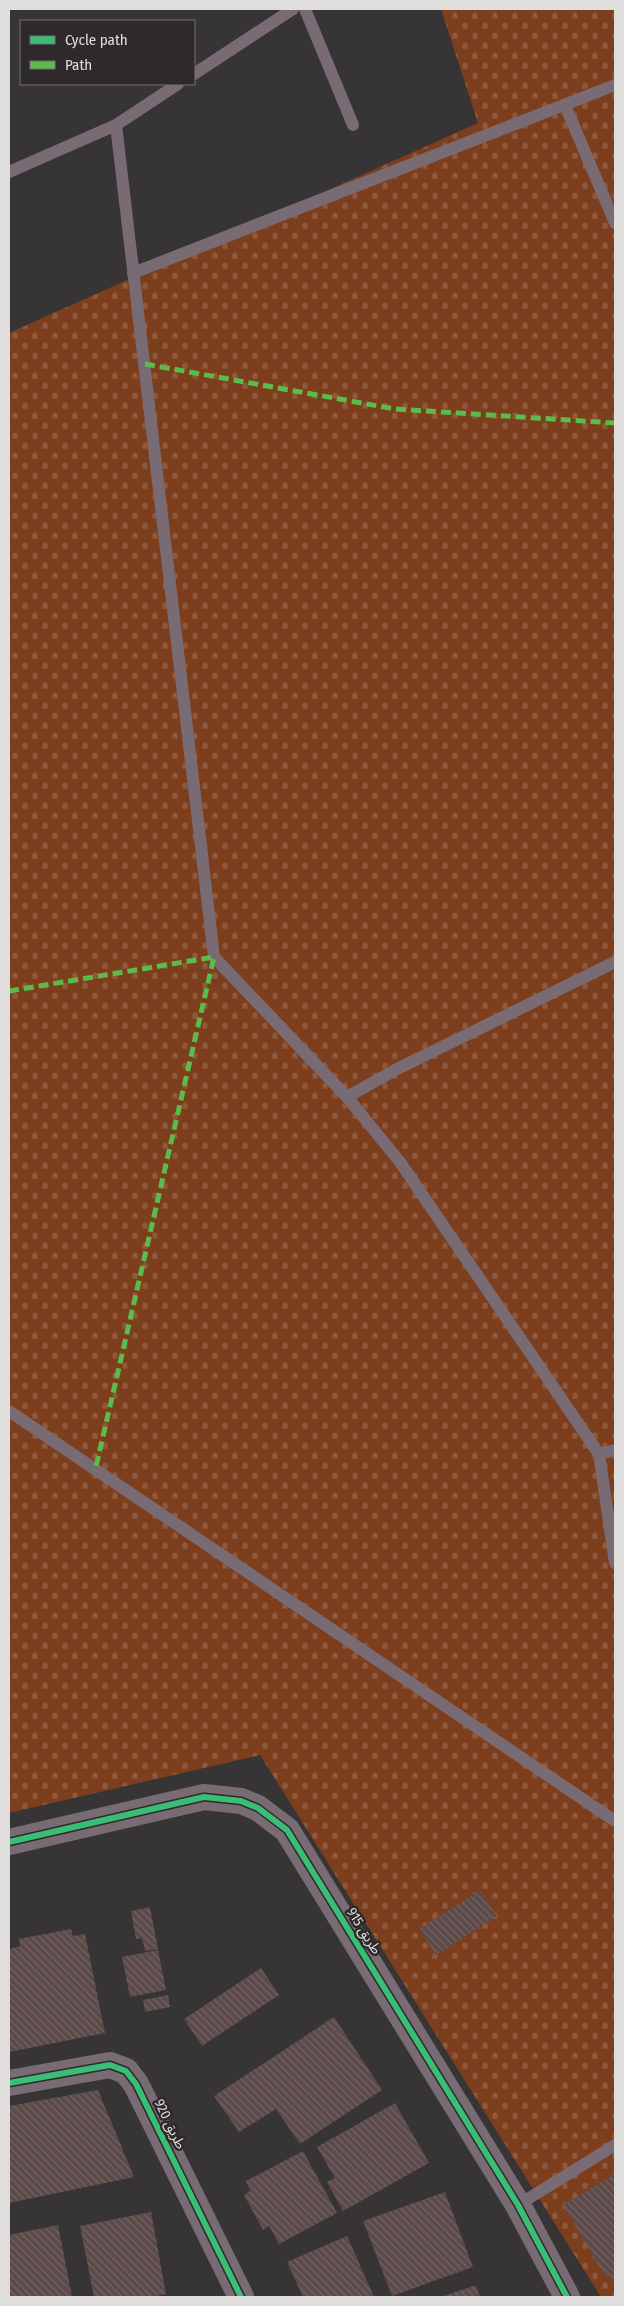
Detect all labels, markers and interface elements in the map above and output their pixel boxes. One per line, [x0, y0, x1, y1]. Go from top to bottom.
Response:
legend [20, 20, 195, 85]
text: Cycle path [65, 31, 128, 49]
text: Path [65, 56, 92, 74]
street label: طريق 915 [342, 1905, 385, 1958]
street label: طريق 920 [150, 2096, 189, 2152]

